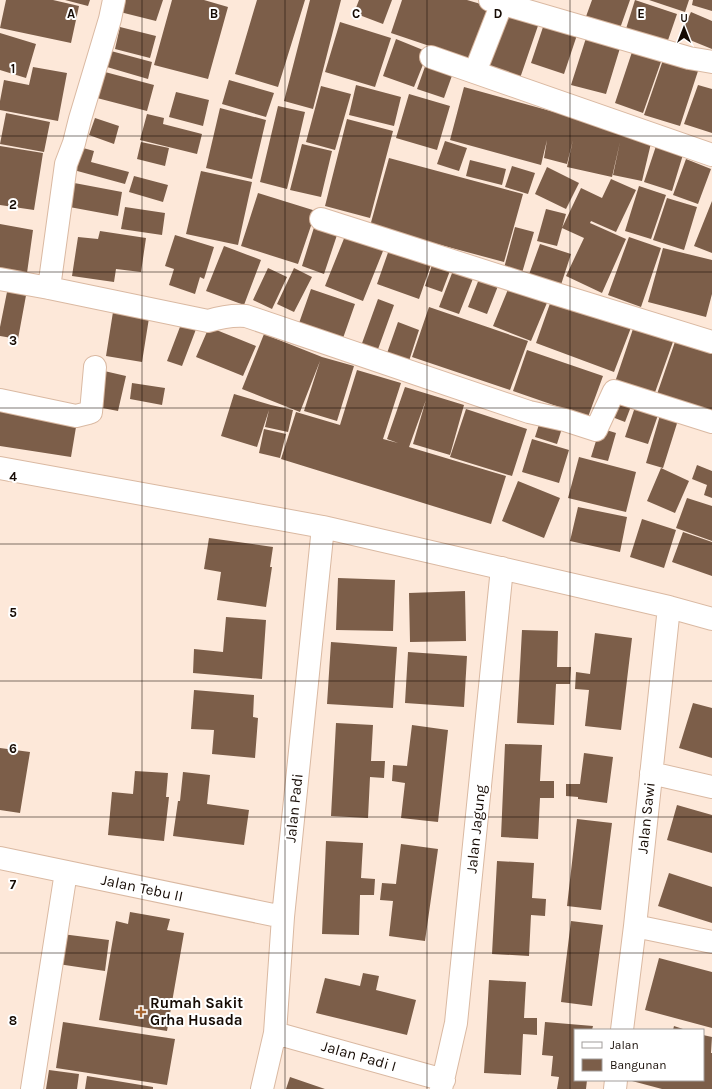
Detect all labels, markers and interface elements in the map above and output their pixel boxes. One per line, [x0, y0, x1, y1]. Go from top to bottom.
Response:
text: A [67, 6, 75, 21]
text: B [210, 6, 218, 21]
text: C [352, 6, 360, 21]
text: D [494, 6, 503, 21]
text: E [637, 6, 645, 21]
north arrow [664, 8, 704, 48]
text: U [680, 12, 688, 25]
text: 1 [11, 61, 15, 76]
text: 2 [9, 197, 17, 212]
text: 3 [9, 333, 17, 348]
text: 4 [9, 469, 17, 484]
text: 5 [9, 605, 17, 620]
text: 6 [9, 741, 17, 756]
street label: Jalan Padi [281, 773, 307, 843]
street label: Jalan Sawi [633, 781, 659, 855]
street label: Jalan Jagung [462, 783, 490, 874]
street label: Jalan Tebu II [99, 871, 185, 905]
text: 7 [10, 877, 17, 892]
place label: Rumah Sakit Grha Husada [150, 994, 243, 1029]
marker: Rumah Sakit Grha Husada [135, 1006, 147, 1018]
text: 8 [9, 1013, 17, 1028]
legend [574, 1029, 704, 1081]
street label: Jalan Padi I [319, 1037, 399, 1075]
text: Jalan [610, 1038, 639, 1052]
text: Bangunan [610, 1058, 666, 1072]

